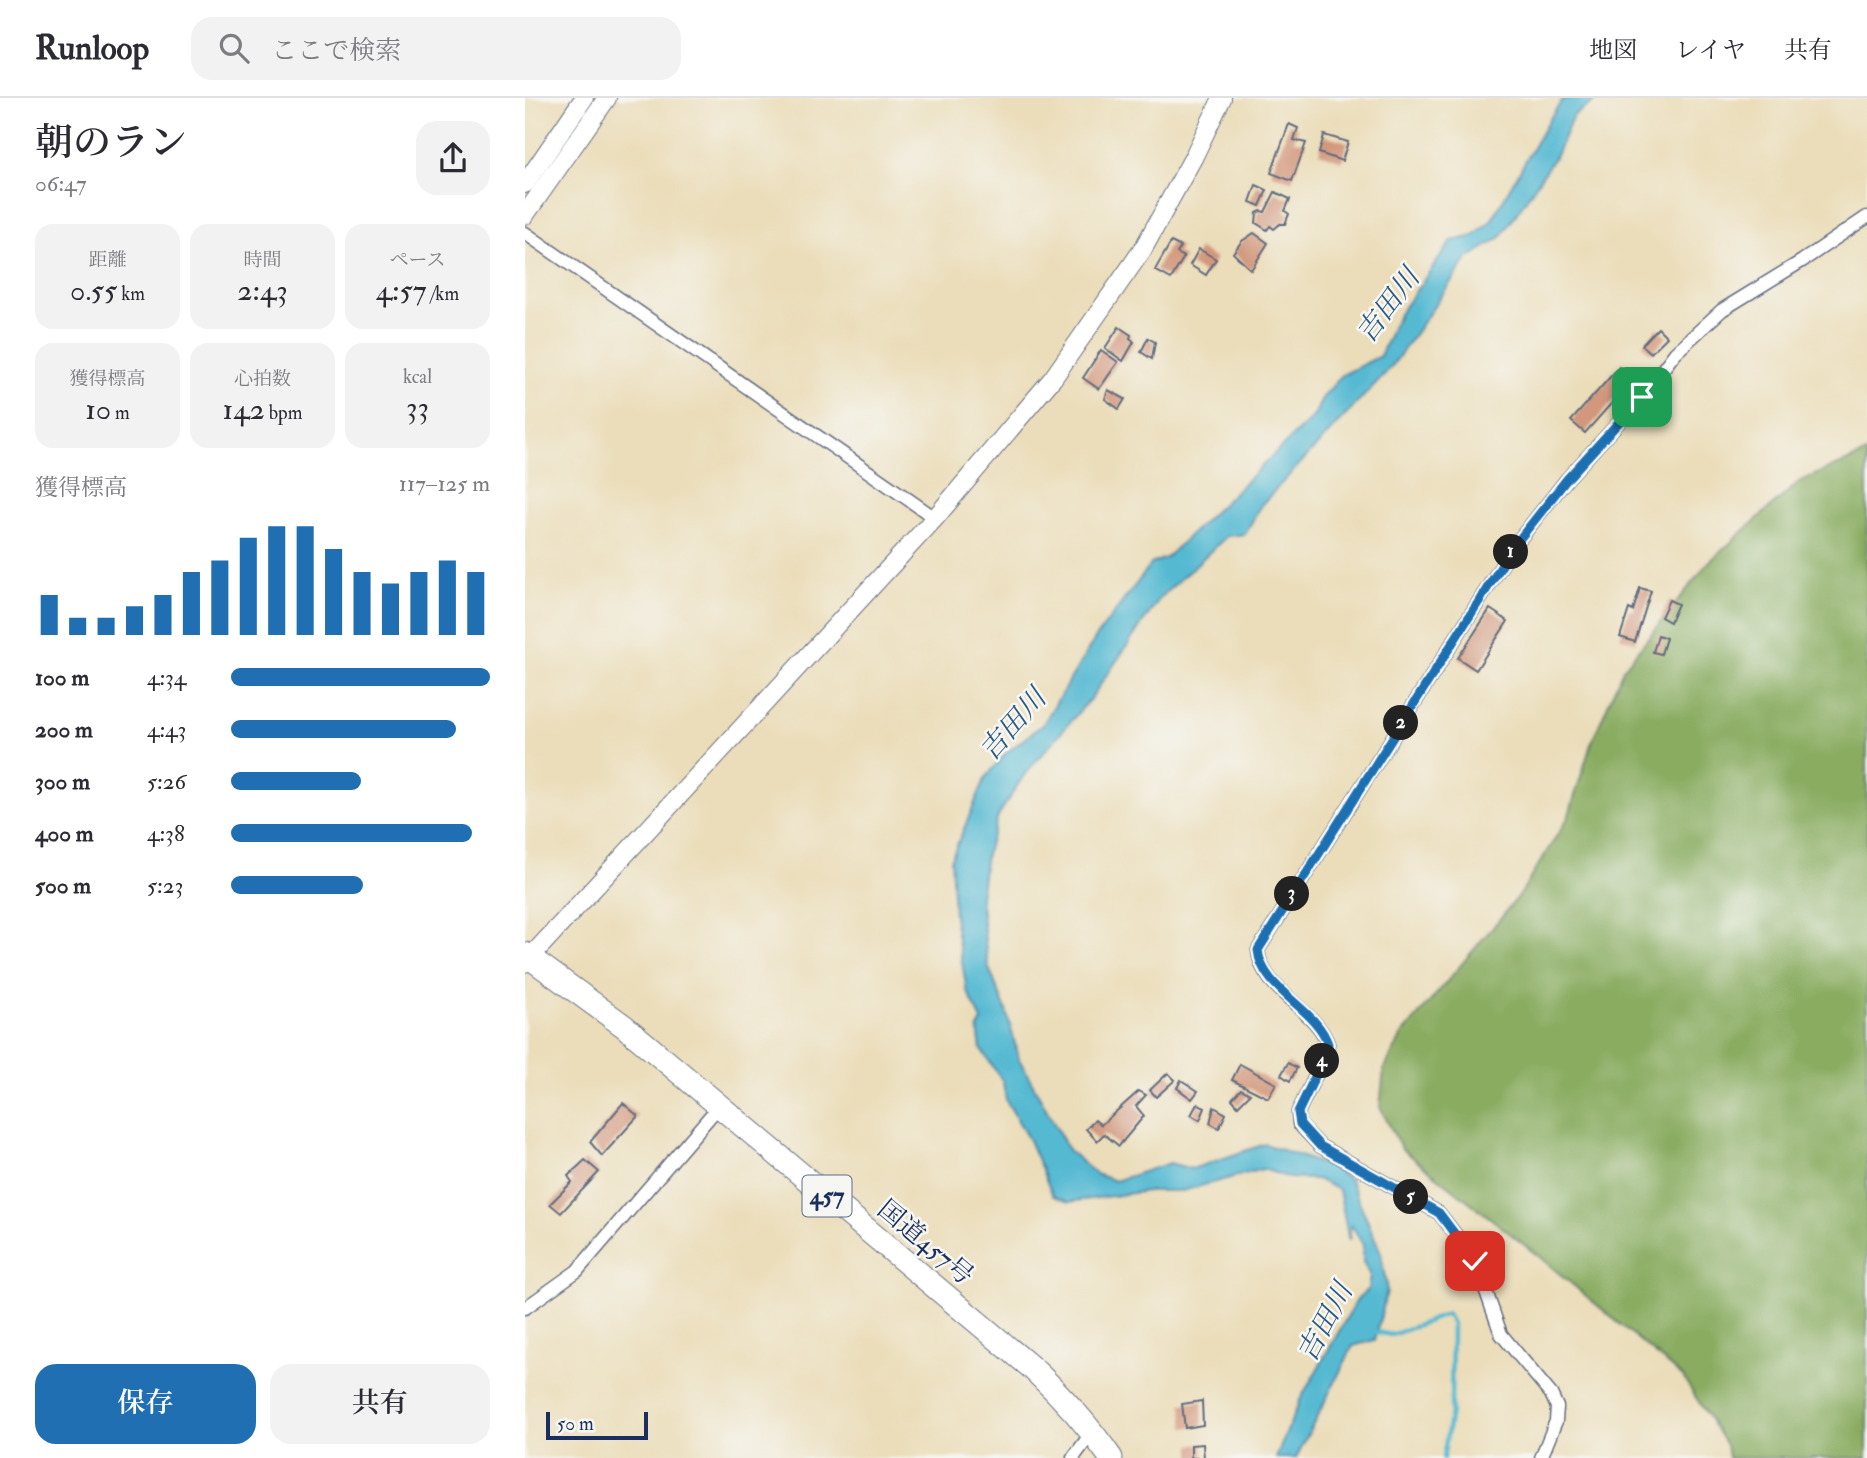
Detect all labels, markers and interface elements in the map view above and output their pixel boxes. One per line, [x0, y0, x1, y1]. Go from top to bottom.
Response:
search box [191, 17, 681, 80]
text: Runloop [35, 28, 149, 69]
icon: search [215, 29, 253, 67]
text: ここで検索 [271, 35, 401, 67]
text: 地図 [1589, 35, 1637, 66]
text: レイヤ [1675, 35, 1746, 66]
text: 共有 [1784, 35, 1832, 66]
text: 朝のラン [35, 119, 187, 167]
button: share [416, 121, 490, 195]
text: 06:47 [35, 169, 87, 198]
text: 距離 [88, 248, 127, 272]
text: 時間 [243, 248, 282, 272]
text: ペース [389, 248, 446, 272]
water label: 吉田川 [1349, 259, 1429, 350]
text: 0.55 [70, 272, 117, 309]
text: 2:43 [237, 272, 288, 309]
text: 4:57 [376, 272, 426, 309]
text: km [117, 282, 145, 306]
text: /km [426, 282, 459, 306]
text: kcal [403, 365, 432, 389]
text: 獲得標高 [69, 367, 146, 391]
text: 心拍数 [234, 367, 291, 391]
pin [1612, 367, 1672, 427]
icon: arrive [1623, 378, 1661, 416]
text: 33 [406, 389, 429, 426]
text: 10 [85, 391, 111, 428]
text: 142 [223, 391, 265, 428]
text: m [111, 401, 130, 425]
text: bpm [265, 401, 302, 425]
text: 117–125 m [399, 469, 490, 498]
text: 獲得標高 [35, 473, 127, 502]
pin: 1 [1493, 534, 1529, 570]
text: 1 [1507, 539, 1514, 563]
text: 100 m [35, 663, 89, 692]
text: 4:34 [147, 663, 186, 692]
water label: 吉田川 [972, 680, 1056, 768]
pin: 2 [1383, 706, 1419, 740]
text: 2 [1396, 710, 1405, 734]
text: 200 m [35, 715, 93, 744]
text: 4:43 [147, 715, 186, 744]
text: 300 m [35, 767, 90, 796]
text: 5:26 [147, 767, 186, 796]
text: 400 m [35, 819, 94, 848]
text: 4:38 [147, 819, 185, 848]
text: 500 m [35, 871, 91, 900]
text: 5:23 [147, 871, 183, 900]
pin: 3 [1275, 876, 1309, 912]
text: 3 [1288, 881, 1295, 905]
pin: 4 [1305, 1044, 1339, 1079]
text: 4 [1316, 1048, 1327, 1072]
road number: 457 [803, 1176, 851, 1216]
pin: 5 [1393, 1180, 1428, 1214]
text: 5 [1406, 1184, 1415, 1208]
street label: 国道457号 [871, 1193, 980, 1292]
pin [1445, 1231, 1505, 1291]
icon: check [1456, 1242, 1494, 1280]
water label: 吉田川 [1290, 1275, 1362, 1368]
button: 保存 [35, 1364, 256, 1444]
button: 共有 [270, 1364, 490, 1444]
scale bar [546, 1409, 647, 1441]
text: 50 m [557, 1412, 594, 1436]

